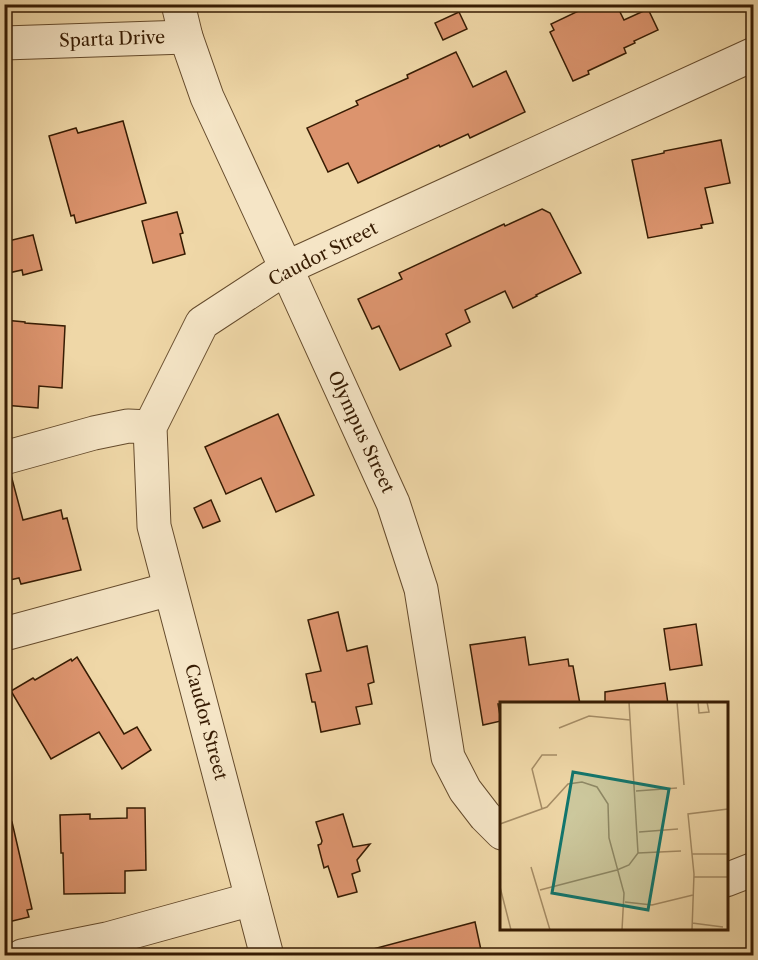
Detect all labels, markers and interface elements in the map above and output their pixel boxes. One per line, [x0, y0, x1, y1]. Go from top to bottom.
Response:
street label: Sparta Drive [59, 26, 165, 52]
street label: Caudor Street [265, 217, 382, 291]
street label: Olympus Street [323, 367, 399, 497]
street label: Caudor Street [180, 661, 232, 783]
inset map [500, 702, 728, 930]

